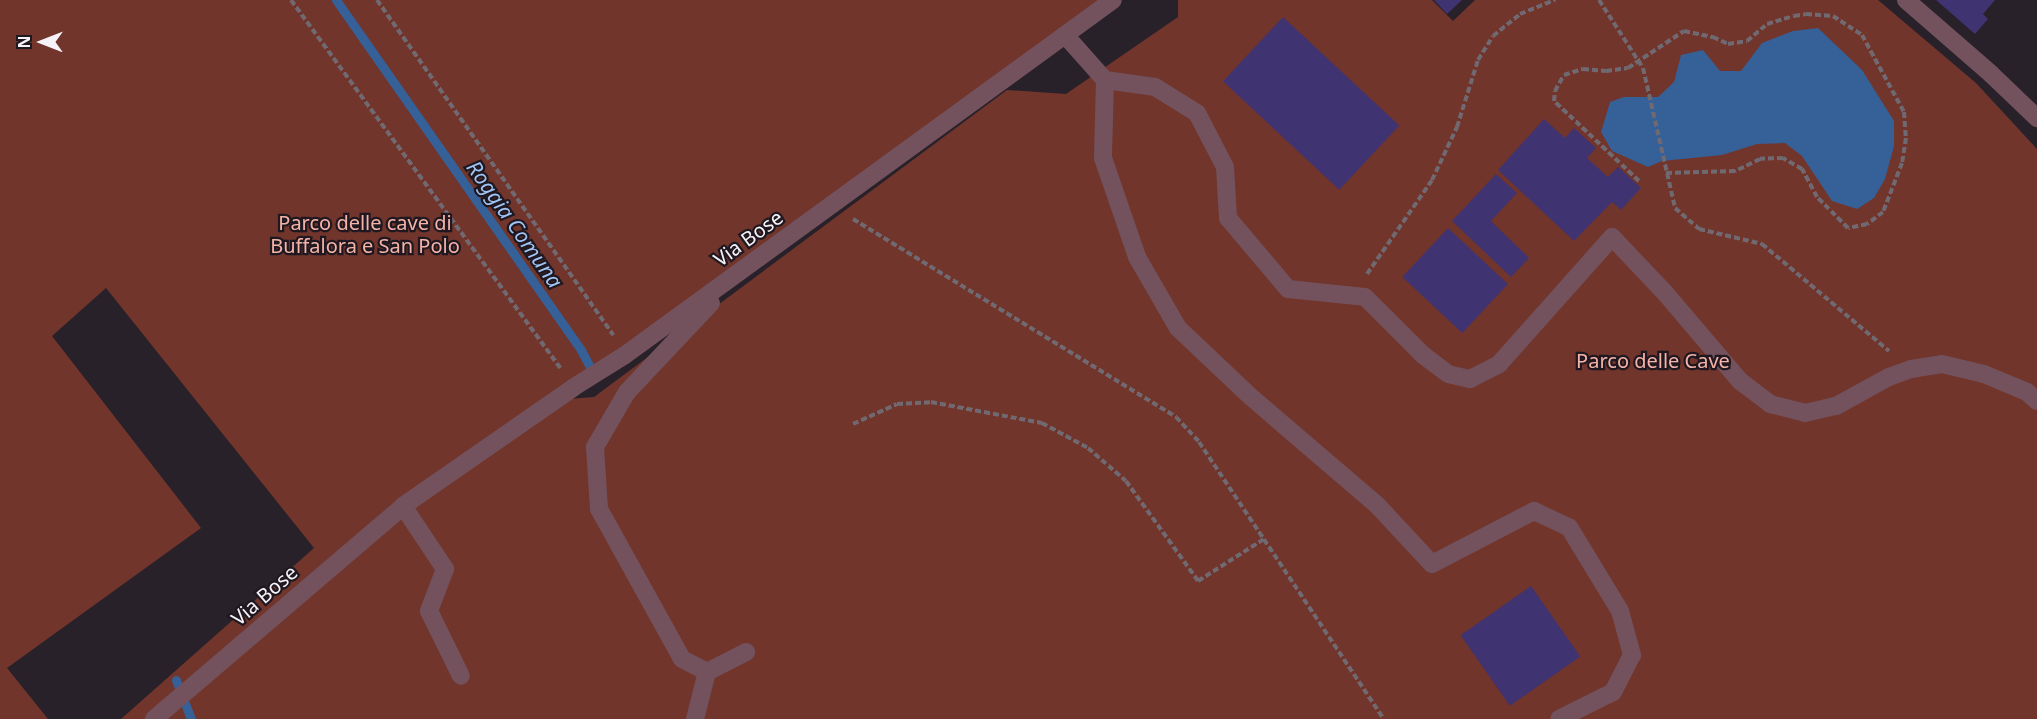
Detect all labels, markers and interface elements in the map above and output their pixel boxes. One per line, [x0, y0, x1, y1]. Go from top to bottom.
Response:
north arrow [12, 12, 72, 72]
text: N [13, 36, 35, 49]
water label: Roggia Comuna [462, 155, 568, 293]
street label: Via Bose [709, 205, 787, 271]
park label: Parco delle cave di Buffalora e San Polo [270, 211, 460, 258]
park label: Parco delle Cave [1576, 348, 1730, 372]
street label: Via Bose [226, 560, 302, 630]

